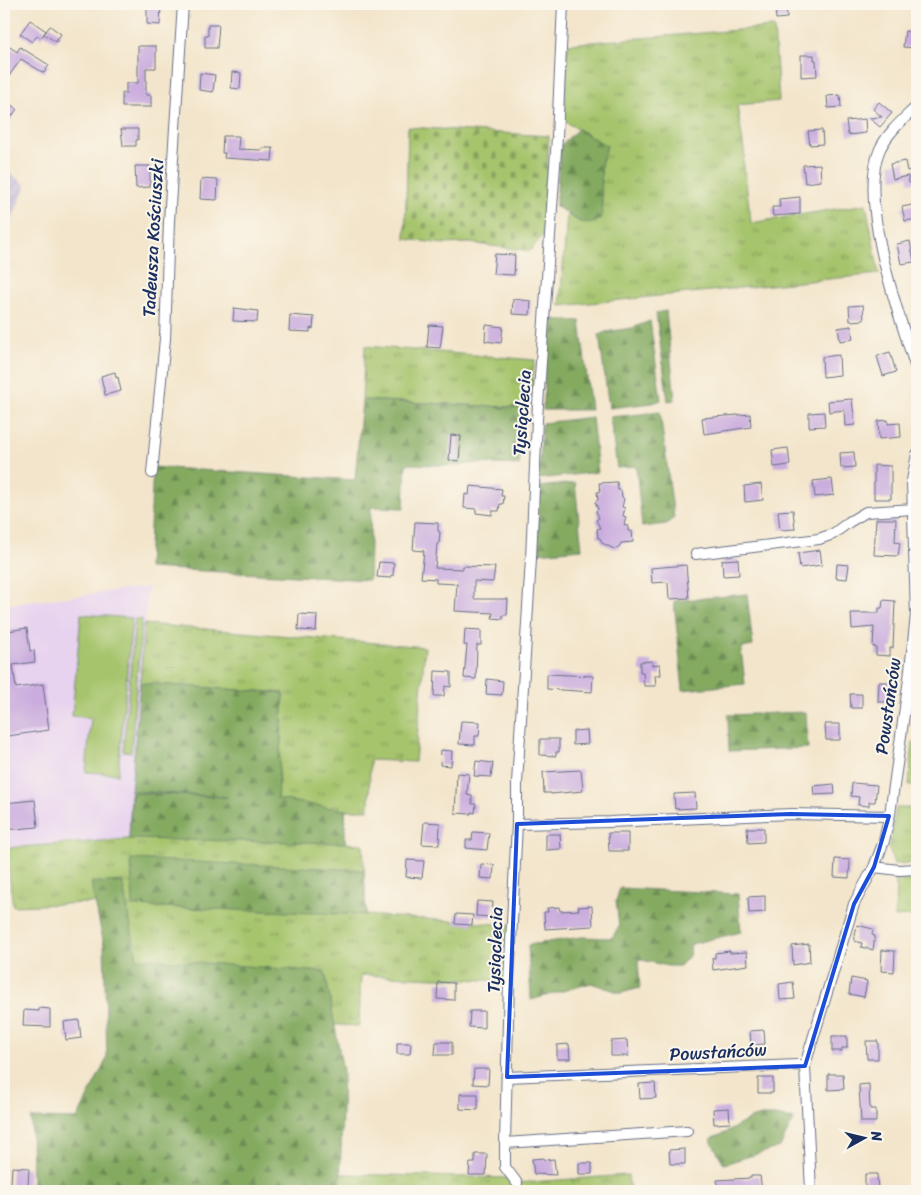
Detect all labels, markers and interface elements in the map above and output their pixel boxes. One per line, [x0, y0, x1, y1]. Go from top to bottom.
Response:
street label: Tadeusza Kościuszki [133, 157, 173, 318]
street label: Tysiąclecia [503, 369, 541, 457]
street label: Powstańców [865, 655, 911, 756]
street label: Tysiąclecia [478, 906, 512, 994]
street label: Powstańców [669, 1033, 768, 1071]
north arrow [838, 1112, 888, 1162]
text: N [863, 1129, 889, 1143]

